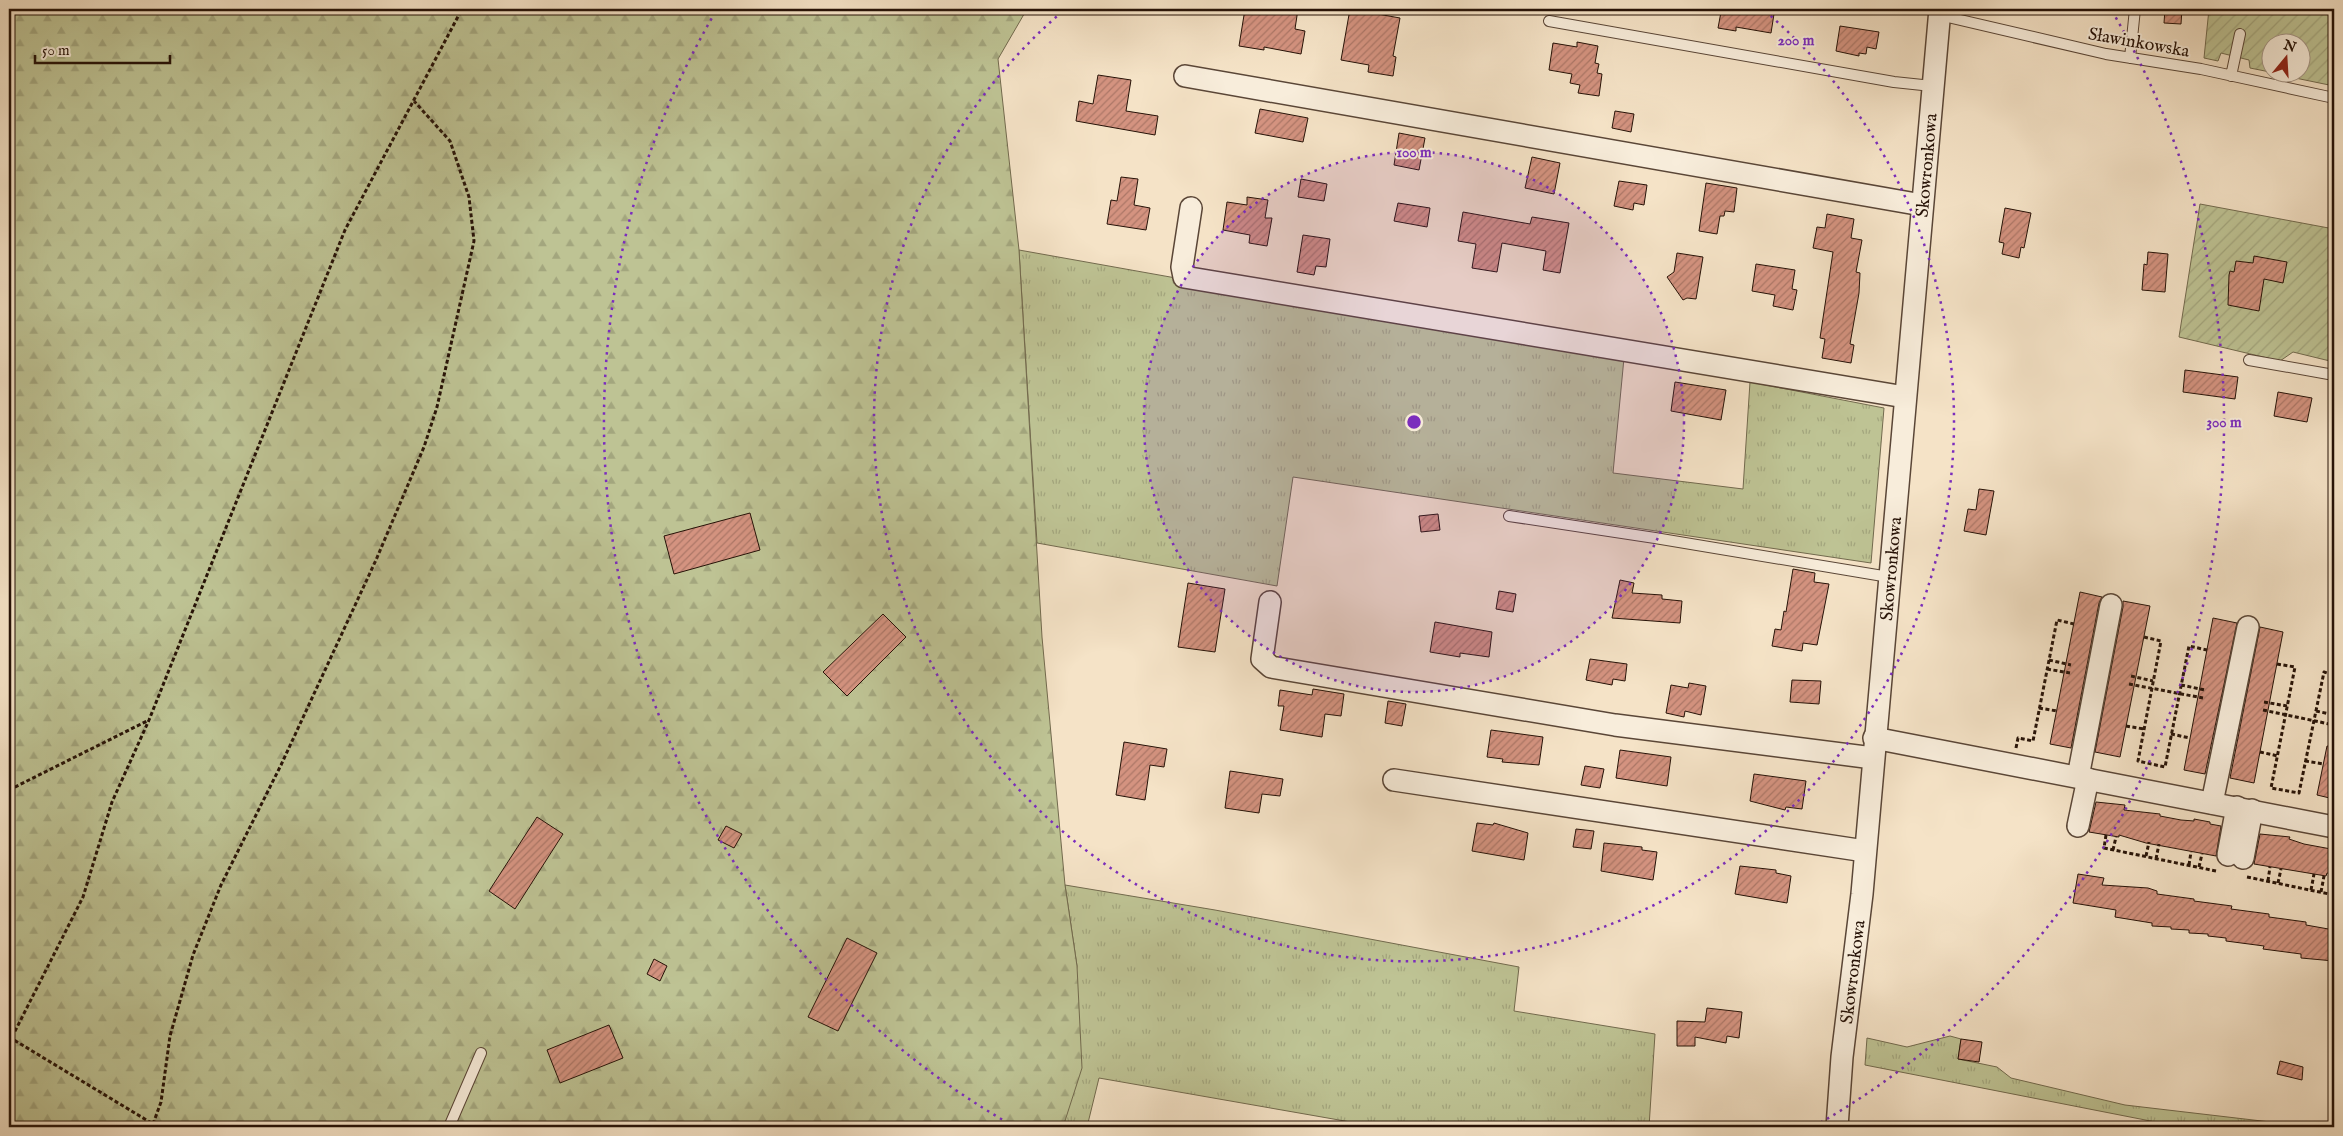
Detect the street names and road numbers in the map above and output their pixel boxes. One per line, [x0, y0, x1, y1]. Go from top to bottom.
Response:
street label: Sławinkowska [2086, 23, 2191, 64]
street label: Skowronkowa [1912, 112, 1944, 218]
street label: Skowronkowa [1876, 516, 1908, 622]
street label: Skowronkowa [1836, 919, 1872, 1025]

